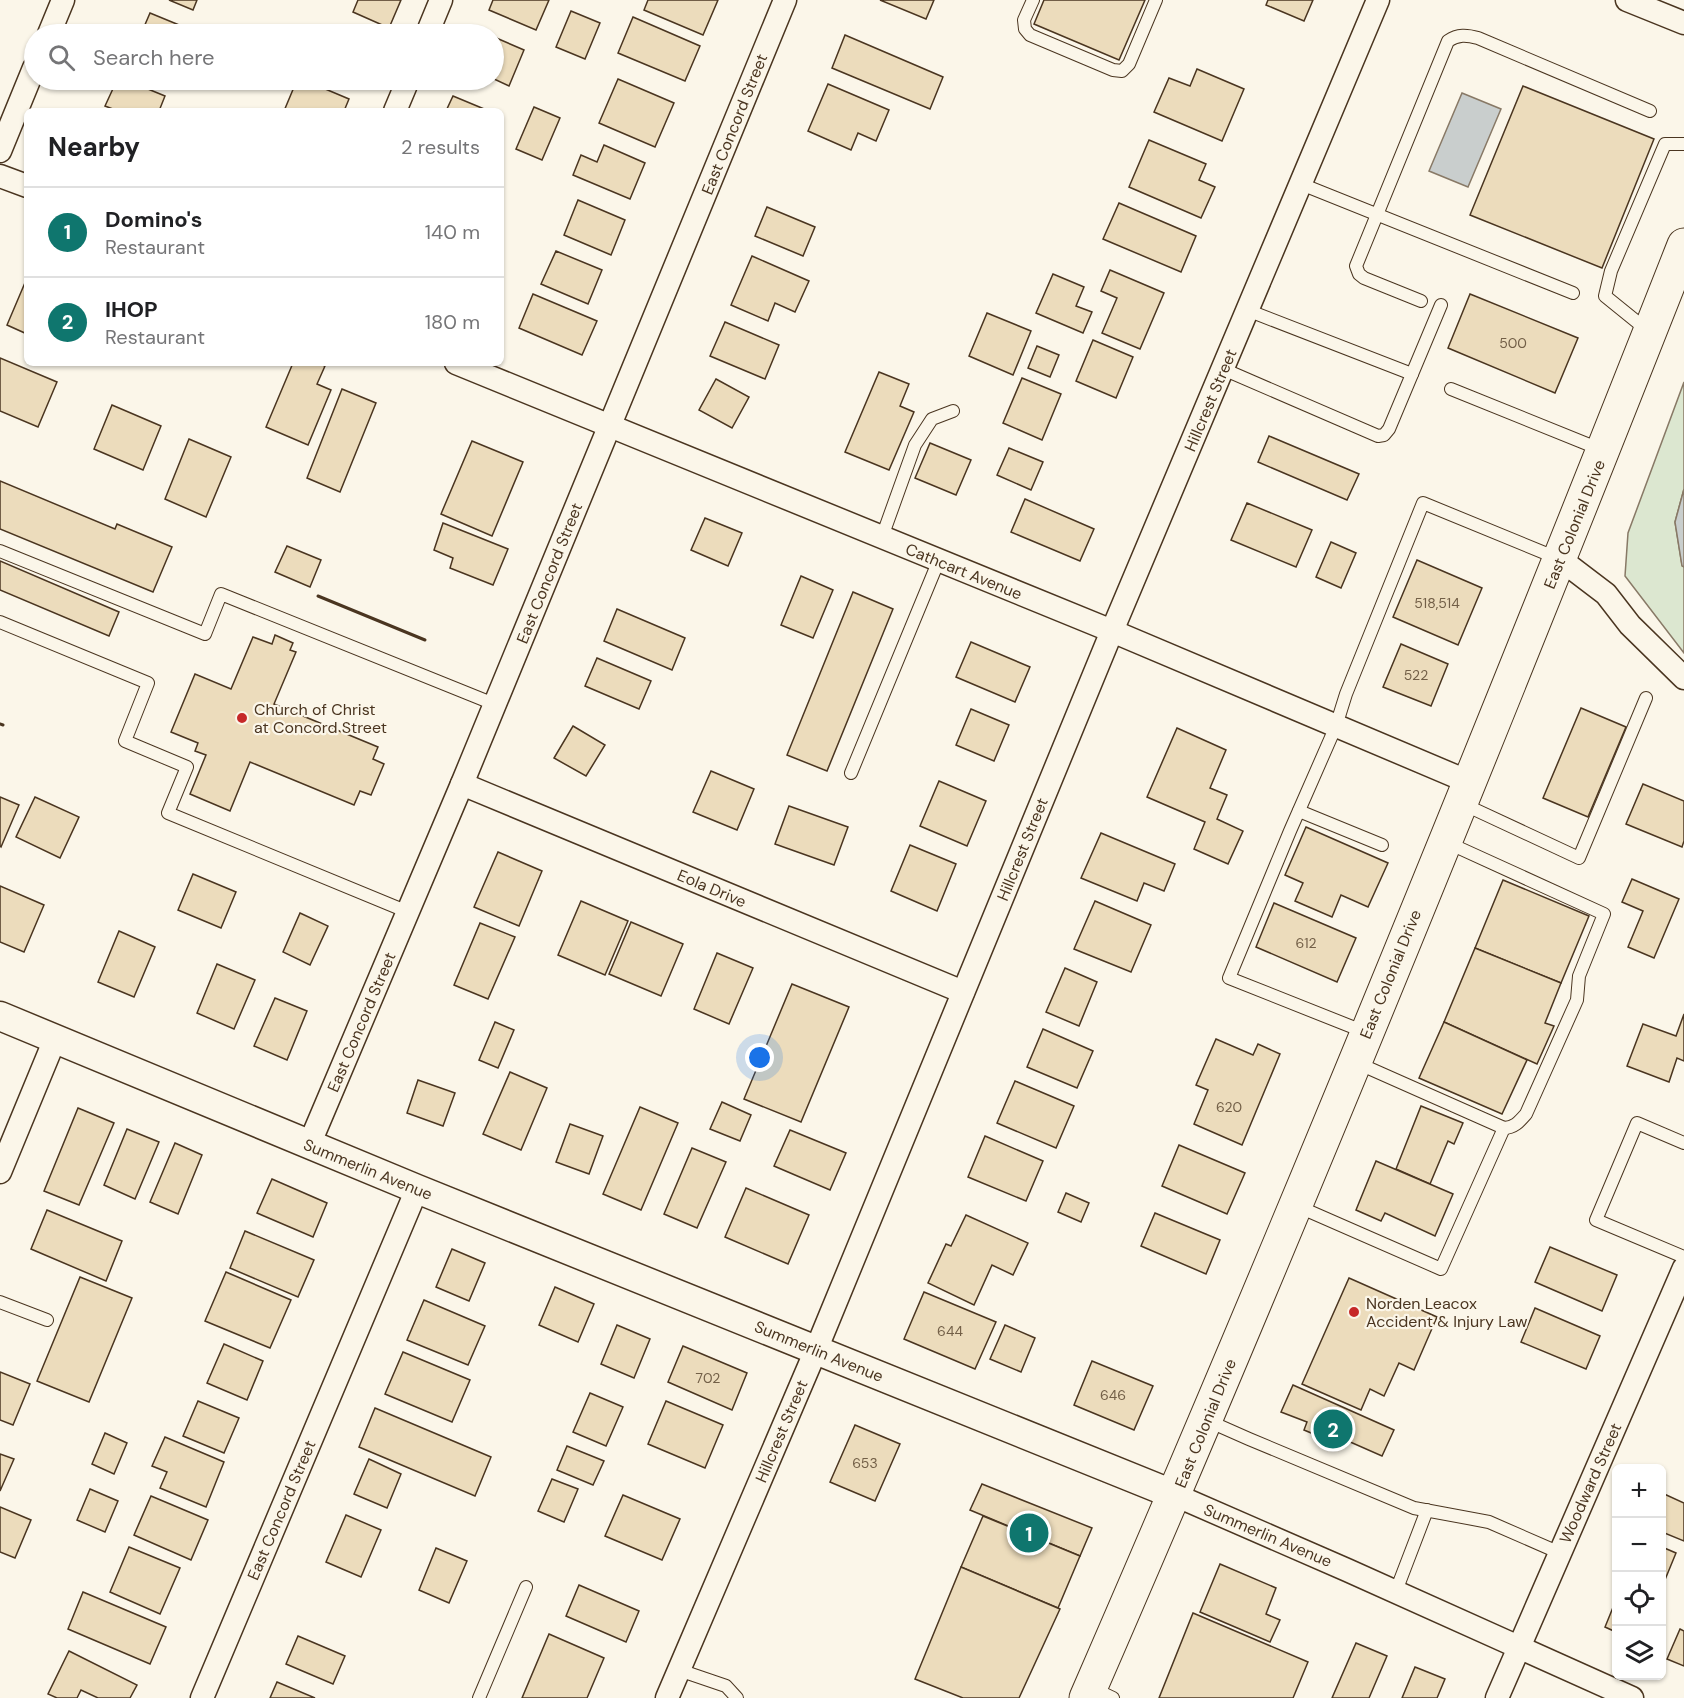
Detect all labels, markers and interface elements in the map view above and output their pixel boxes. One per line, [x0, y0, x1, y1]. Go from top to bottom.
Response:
search box [24, 24, 504, 90]
icon: search [45, 41, 78, 74]
text: Search here [93, 43, 214, 72]
street label: East Concord Street [697, 51, 772, 198]
text: Nearby [48, 130, 140, 164]
text: 2 results [401, 134, 480, 160]
text: Domino's [105, 205, 203, 234]
text: 1 [64, 219, 71, 245]
text: 140 m [425, 219, 480, 245]
text: Restaurant [105, 234, 205, 260]
text: IHOP [105, 295, 157, 324]
text: 2 [62, 309, 73, 335]
text: 180 m [425, 309, 480, 335]
text: Restaurant [105, 324, 205, 350]
house number: 500 [1499, 334, 1527, 352]
street label: Hillcrest Street [1179, 346, 1241, 455]
street label: East Colonial Drive [1539, 457, 1610, 592]
street label: East Concord Street [512, 500, 587, 647]
street label: Cathcart Avenue [902, 538, 1025, 604]
house number: 518,514 [1414, 594, 1460, 612]
house number: 522 [1404, 666, 1428, 684]
place label: Church of Christ at Concord Street [254, 699, 387, 738]
marker: Church of Christ at Concord Street [235, 711, 249, 725]
street label: Hillcrest Street [992, 795, 1053, 904]
street label: Eola Drive [674, 865, 749, 912]
street label: East Colonial Drive [1355, 907, 1426, 1042]
house number: 612 [1295, 934, 1317, 952]
street label: East Concord Street [322, 949, 400, 1095]
your location [745, 1043, 774, 1072]
house number: 620 [1216, 1098, 1242, 1116]
street label: Summerlin Avenue [300, 1134, 435, 1205]
place label: Norden Leacox Accident & Injury Law [1366, 1293, 1527, 1332]
marker: Norden Leacox Accident & Injury Law [1347, 1305, 1361, 1319]
street label: Summerlin Avenue [751, 1316, 886, 1387]
house number: 644 [937, 1322, 963, 1340]
street label: East Colonial Drive [1170, 1356, 1241, 1491]
house number: 702 [696, 1369, 720, 1387]
street label: Hillcrest Street [750, 1377, 812, 1486]
house number: 646 [1100, 1386, 1126, 1404]
pin: 2 [1314, 1406, 1352, 1452]
street label: Woodward Street [1555, 1420, 1626, 1547]
street label: East Concord Street [242, 1437, 320, 1583]
house number: 653 [852, 1454, 878, 1472]
map controls [1612, 1464, 1666, 1680]
button: + [1612, 1464, 1666, 1518]
street label: Summerlin Avenue [1201, 1499, 1335, 1572]
pin: 1 [1010, 1510, 1048, 1556]
button: − [1612, 1518, 1666, 1572]
button: locate [1612, 1572, 1666, 1626]
button: layers [1612, 1626, 1666, 1680]

